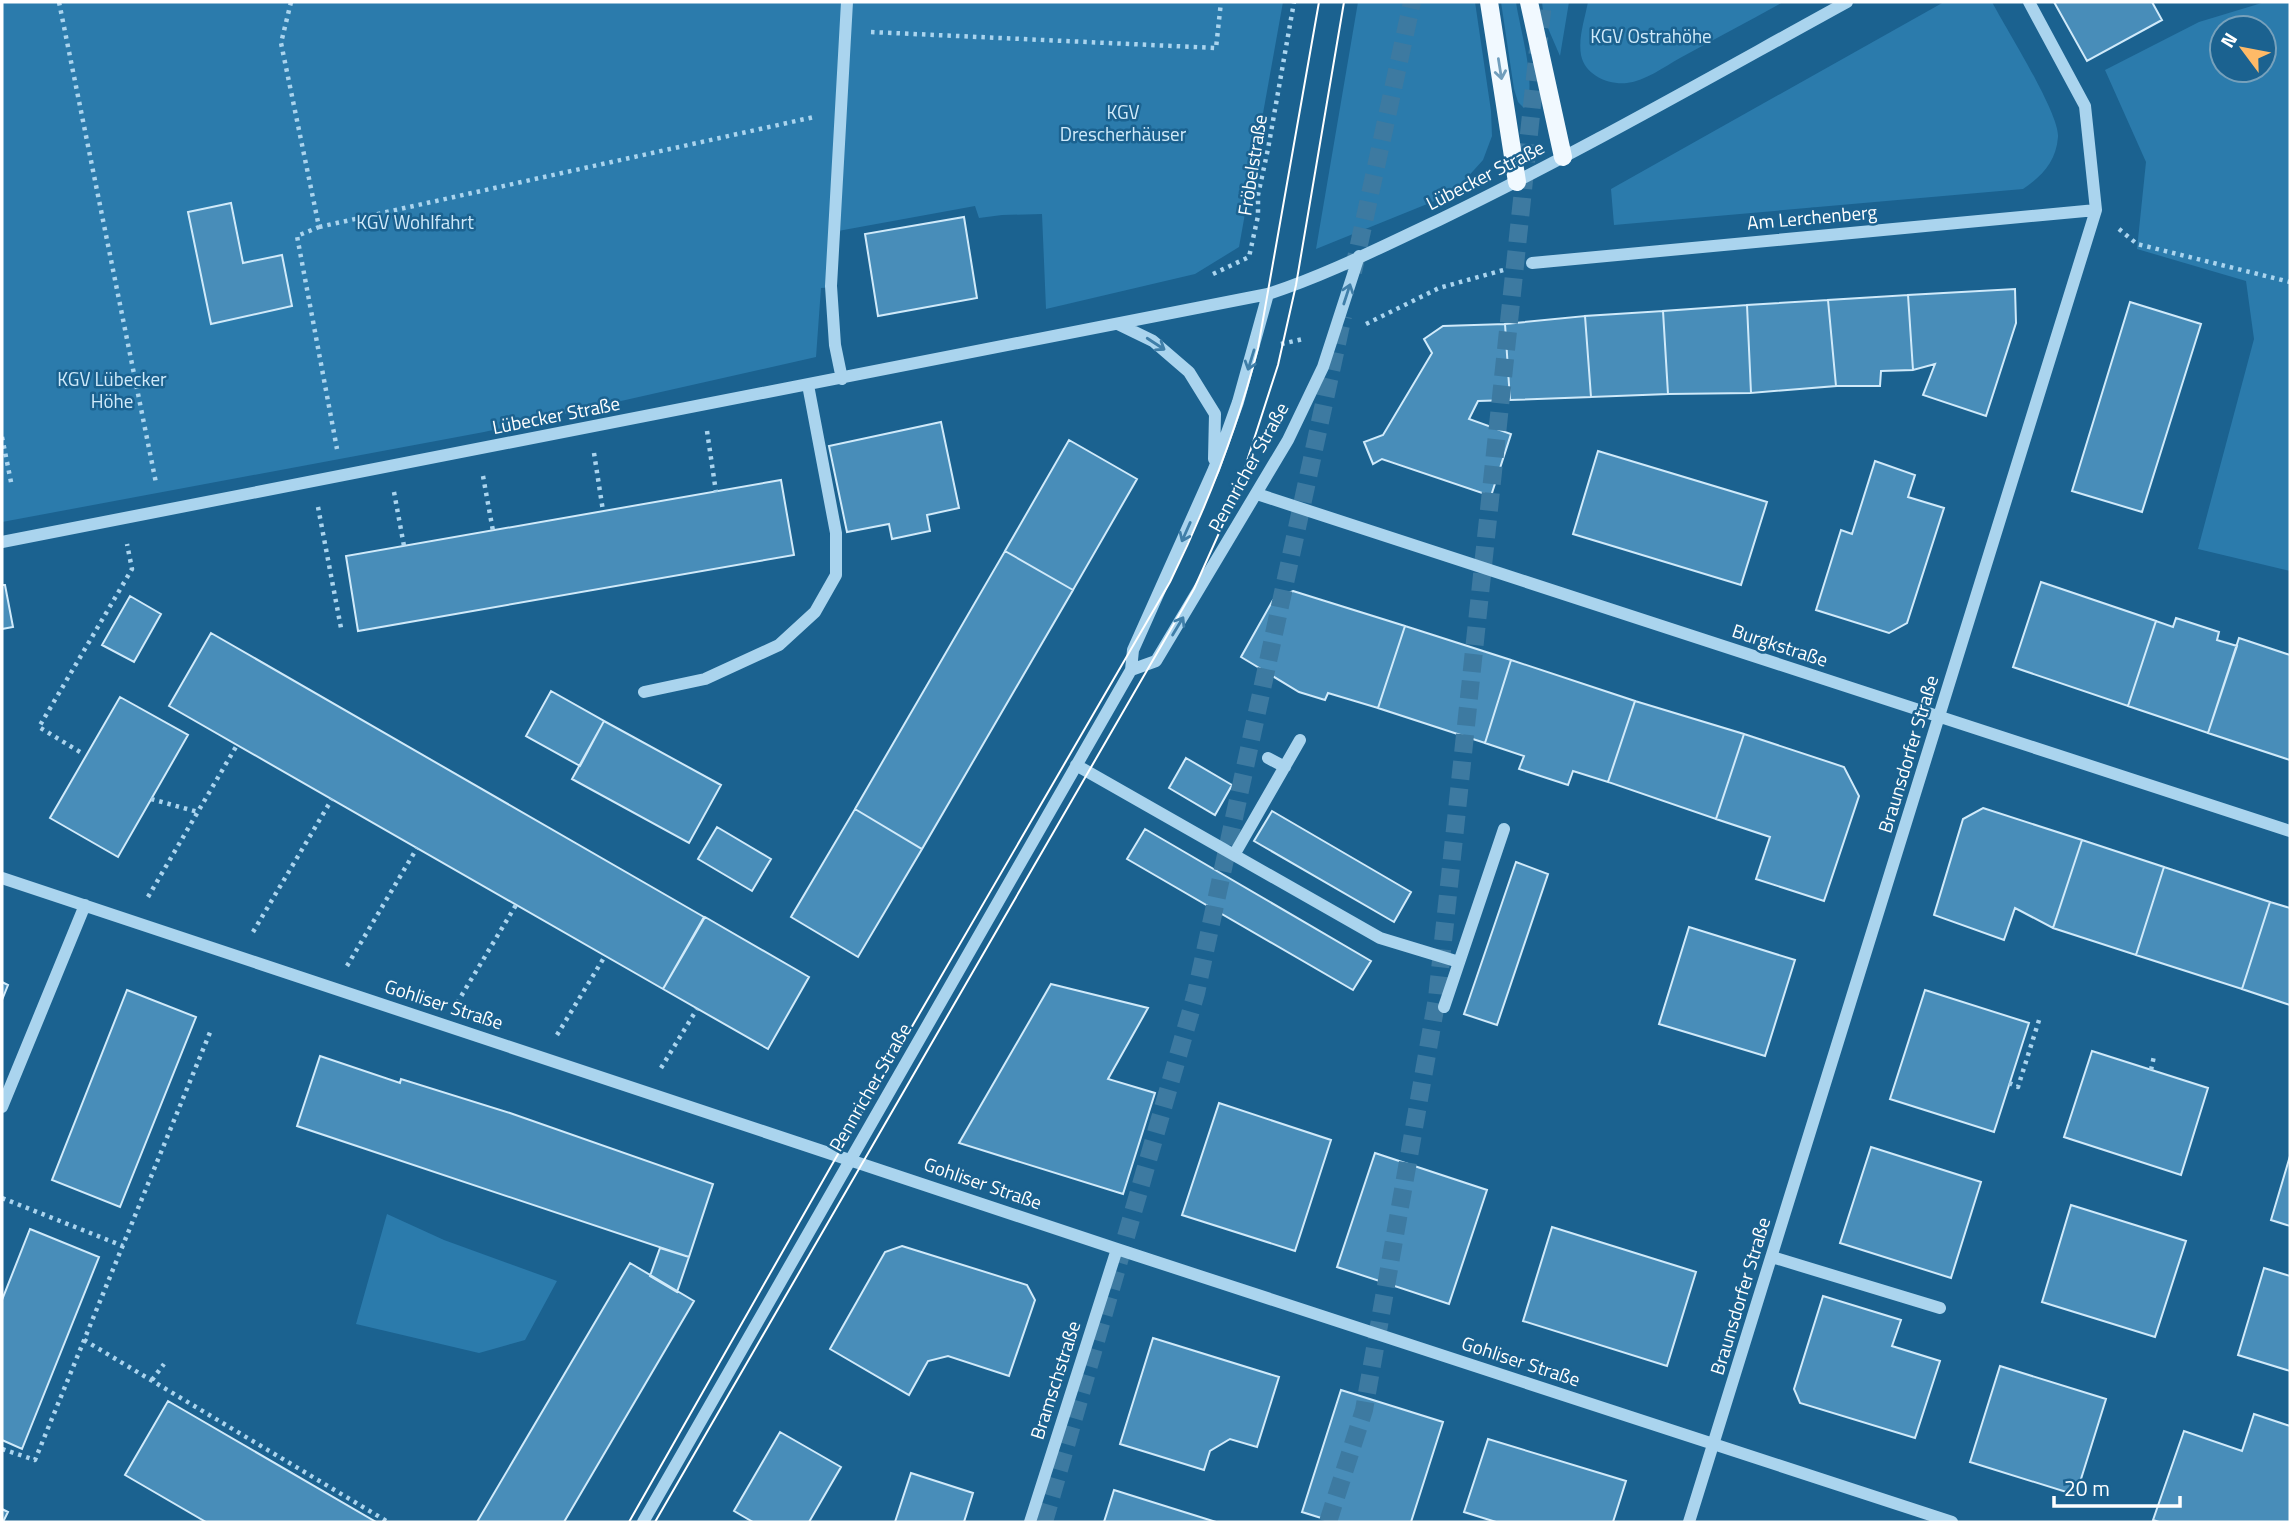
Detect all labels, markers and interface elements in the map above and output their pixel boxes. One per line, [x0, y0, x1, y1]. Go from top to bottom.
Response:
north arrow [2208, 14, 2278, 84]
park label: KGV Ostrahöhe [1590, 21, 1712, 50]
text: N [2212, 26, 2244, 53]
one-way arrow [1493, 57, 1506, 80]
park label: KGV Drescherhäuser [1060, 97, 1187, 148]
street label: Fröbelstraße [1229, 112, 1274, 218]
street label: Lübecker Straße [1420, 132, 1549, 217]
street label: Am Lerchenberg [1746, 196, 1878, 237]
park label: KGV Wohlfahrt [356, 207, 474, 236]
one-way arrow [1342, 284, 1354, 306]
one-way arrow [1146, 337, 1165, 352]
one-way arrow [1243, 349, 1256, 371]
park label: KGV Lübecker Höhe [57, 364, 167, 415]
street label: Lübecker Straße [490, 388, 622, 441]
street label: Pennricher Straße [1200, 397, 1295, 537]
one-way arrow [1179, 520, 1192, 542]
street label: Burgkstraße [1728, 615, 1832, 674]
one-way arrow [1171, 617, 1185, 637]
street label: Braunsdorfer Straße [1870, 671, 1945, 836]
street label: Gohliser Straße [381, 971, 507, 1036]
street label: Pennricher Straße [821, 1017, 918, 1156]
street label: Gohliser Straße [920, 1149, 1046, 1216]
street label: Braunsdorfer Straße [1702, 1213, 1777, 1378]
street label: Bramschstraße [1022, 1317, 1087, 1443]
street label: Gohliser Straße [1458, 1328, 1584, 1393]
scale bar [2054, 1464, 2180, 1508]
text: 20 m [2064, 1472, 2110, 1504]

